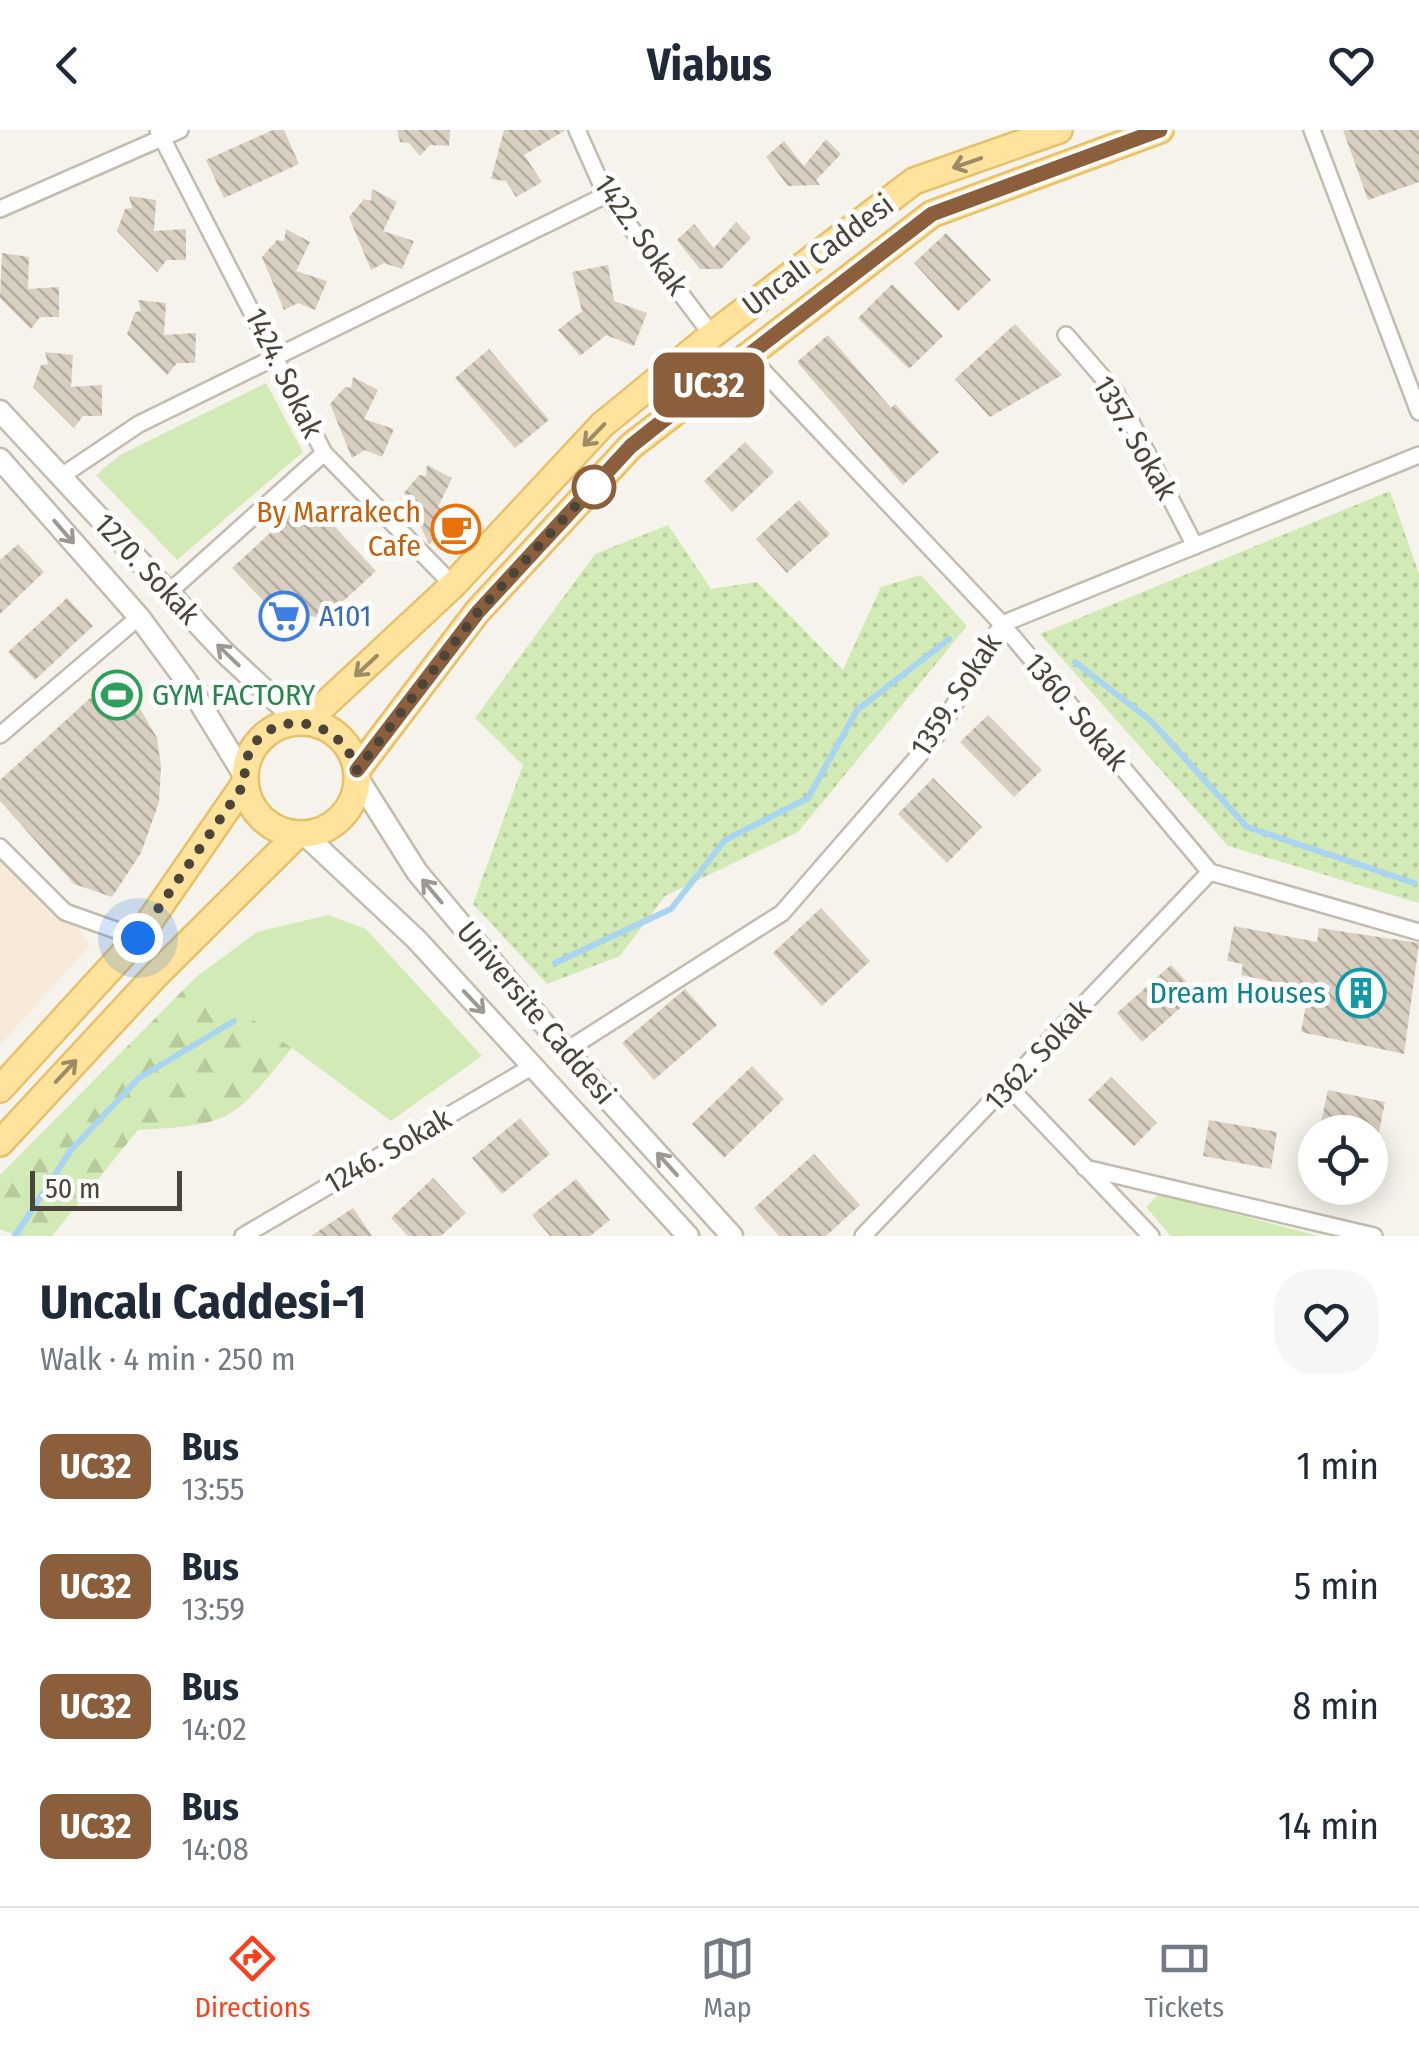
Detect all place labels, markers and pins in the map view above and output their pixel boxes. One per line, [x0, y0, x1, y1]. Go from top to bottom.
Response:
unlabelled marker [573, 466, 615, 508]
place label: By Marrakech Cafe [256, 494, 421, 564]
cafe icon: By Marrakech Cafe [430, 503, 482, 555]
supermarket icon: A101 [258, 590, 310, 642]
place label: A101 [319, 598, 372, 634]
sports icon: GYM FACTORY [91, 669, 143, 721]
place label: GYM FACTORY [152, 677, 316, 713]
building icon: Dream Houses [1335, 967, 1387, 1019]
place label: Dream Houses [1149, 975, 1326, 1011]

